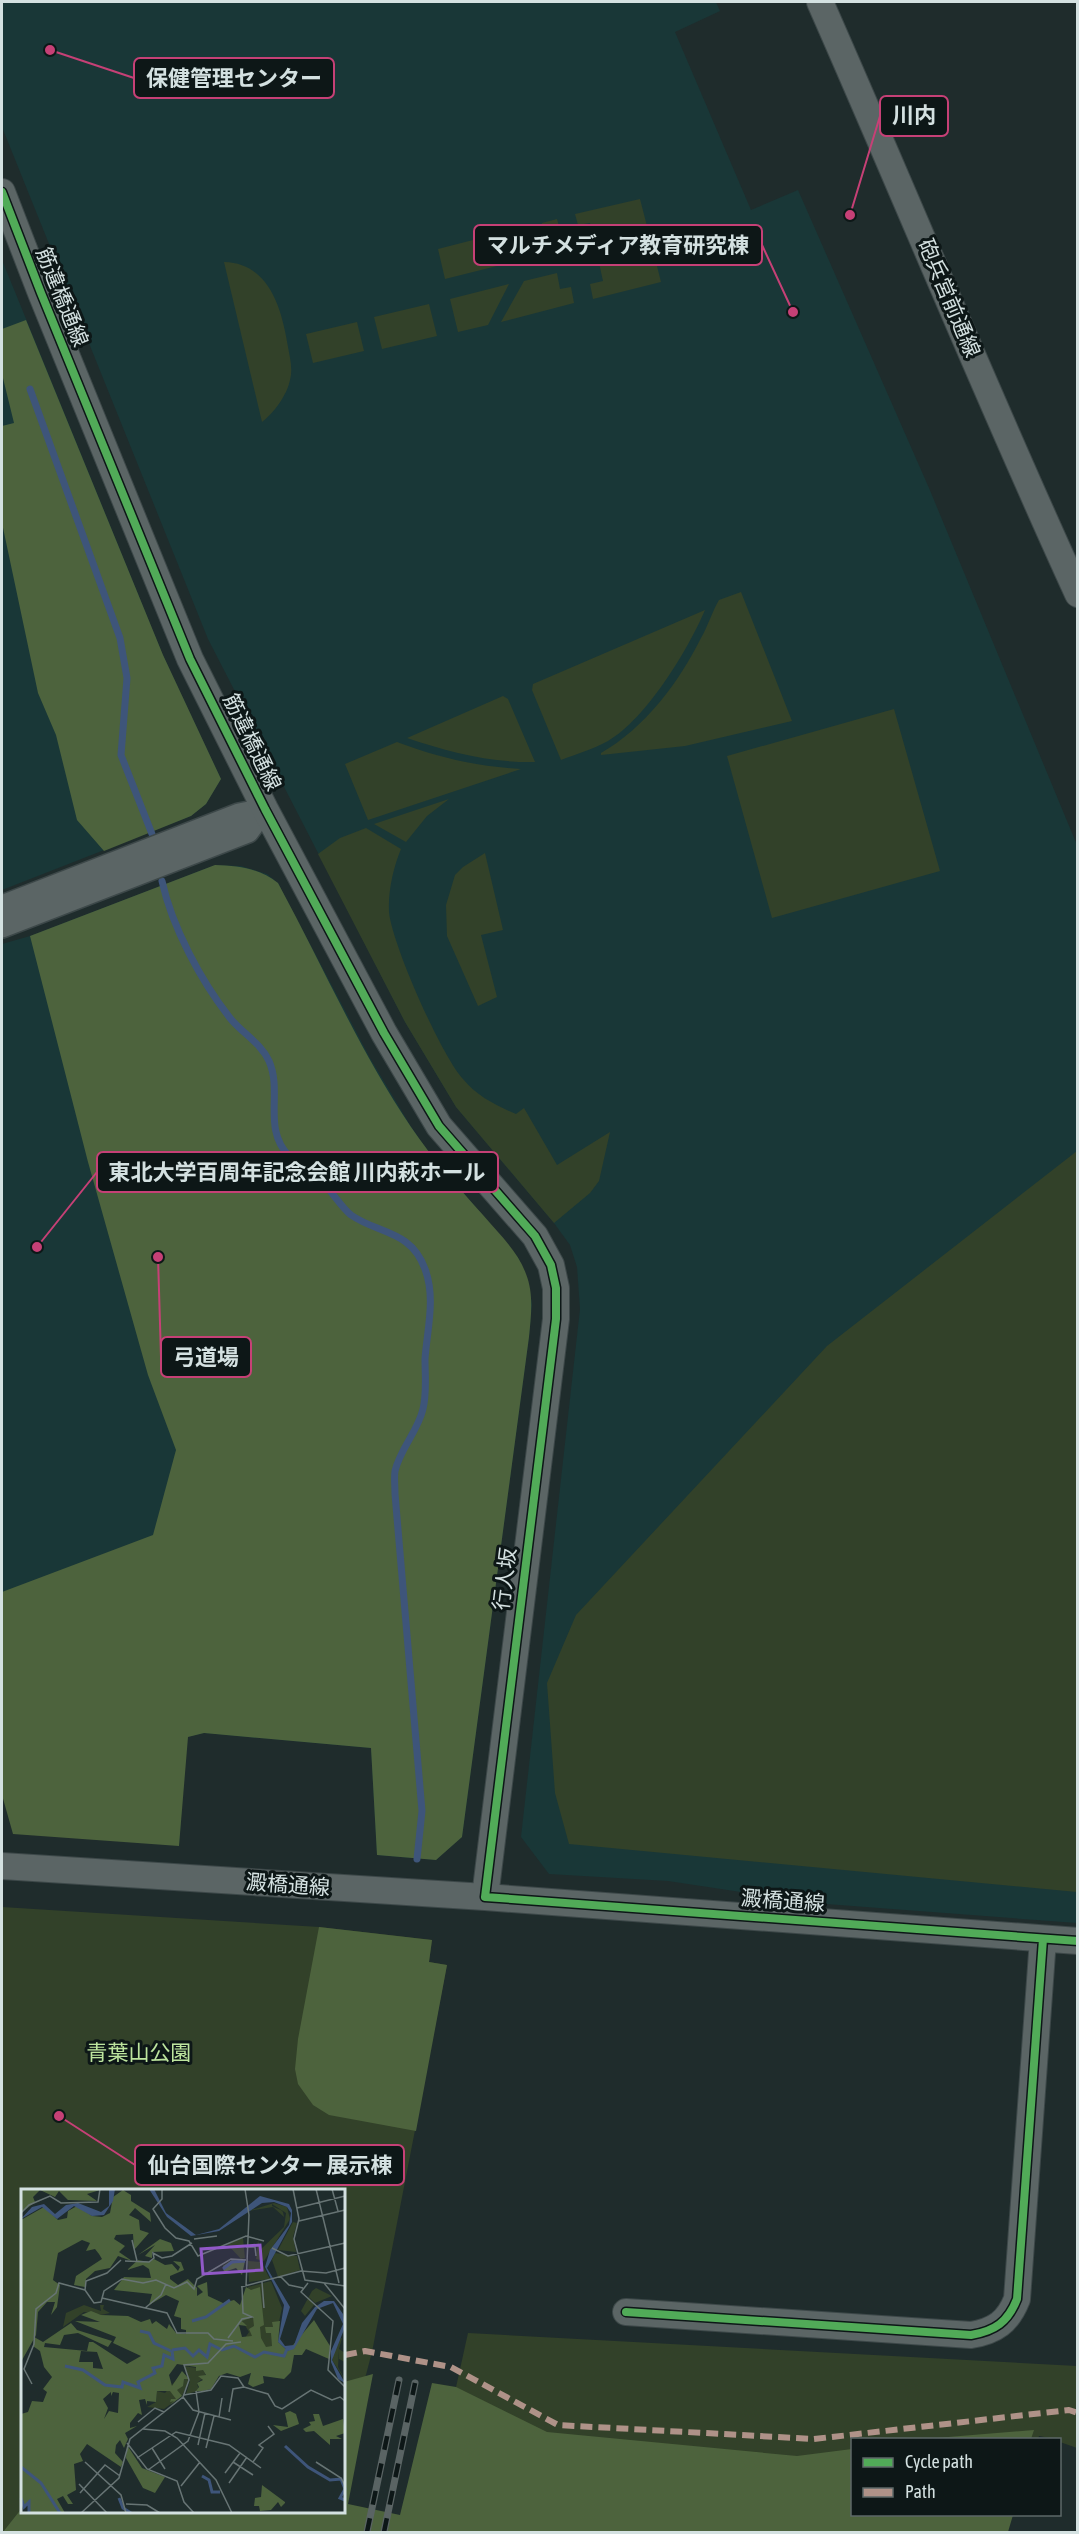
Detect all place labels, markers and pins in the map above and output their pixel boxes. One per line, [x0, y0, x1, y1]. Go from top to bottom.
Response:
callout: 保健管理センター [134, 58, 334, 98]
callout: 川内 [880, 96, 948, 136]
callout: マルチメディア教育研究棟 [474, 225, 762, 265]
callout: 東北大学百周年記念会館 川内萩ホール [97, 1152, 498, 1192]
callout: 弓道場 [161, 1337, 251, 1377]
callout: 仙台国際センター 展示棟 [135, 2145, 404, 2185]

